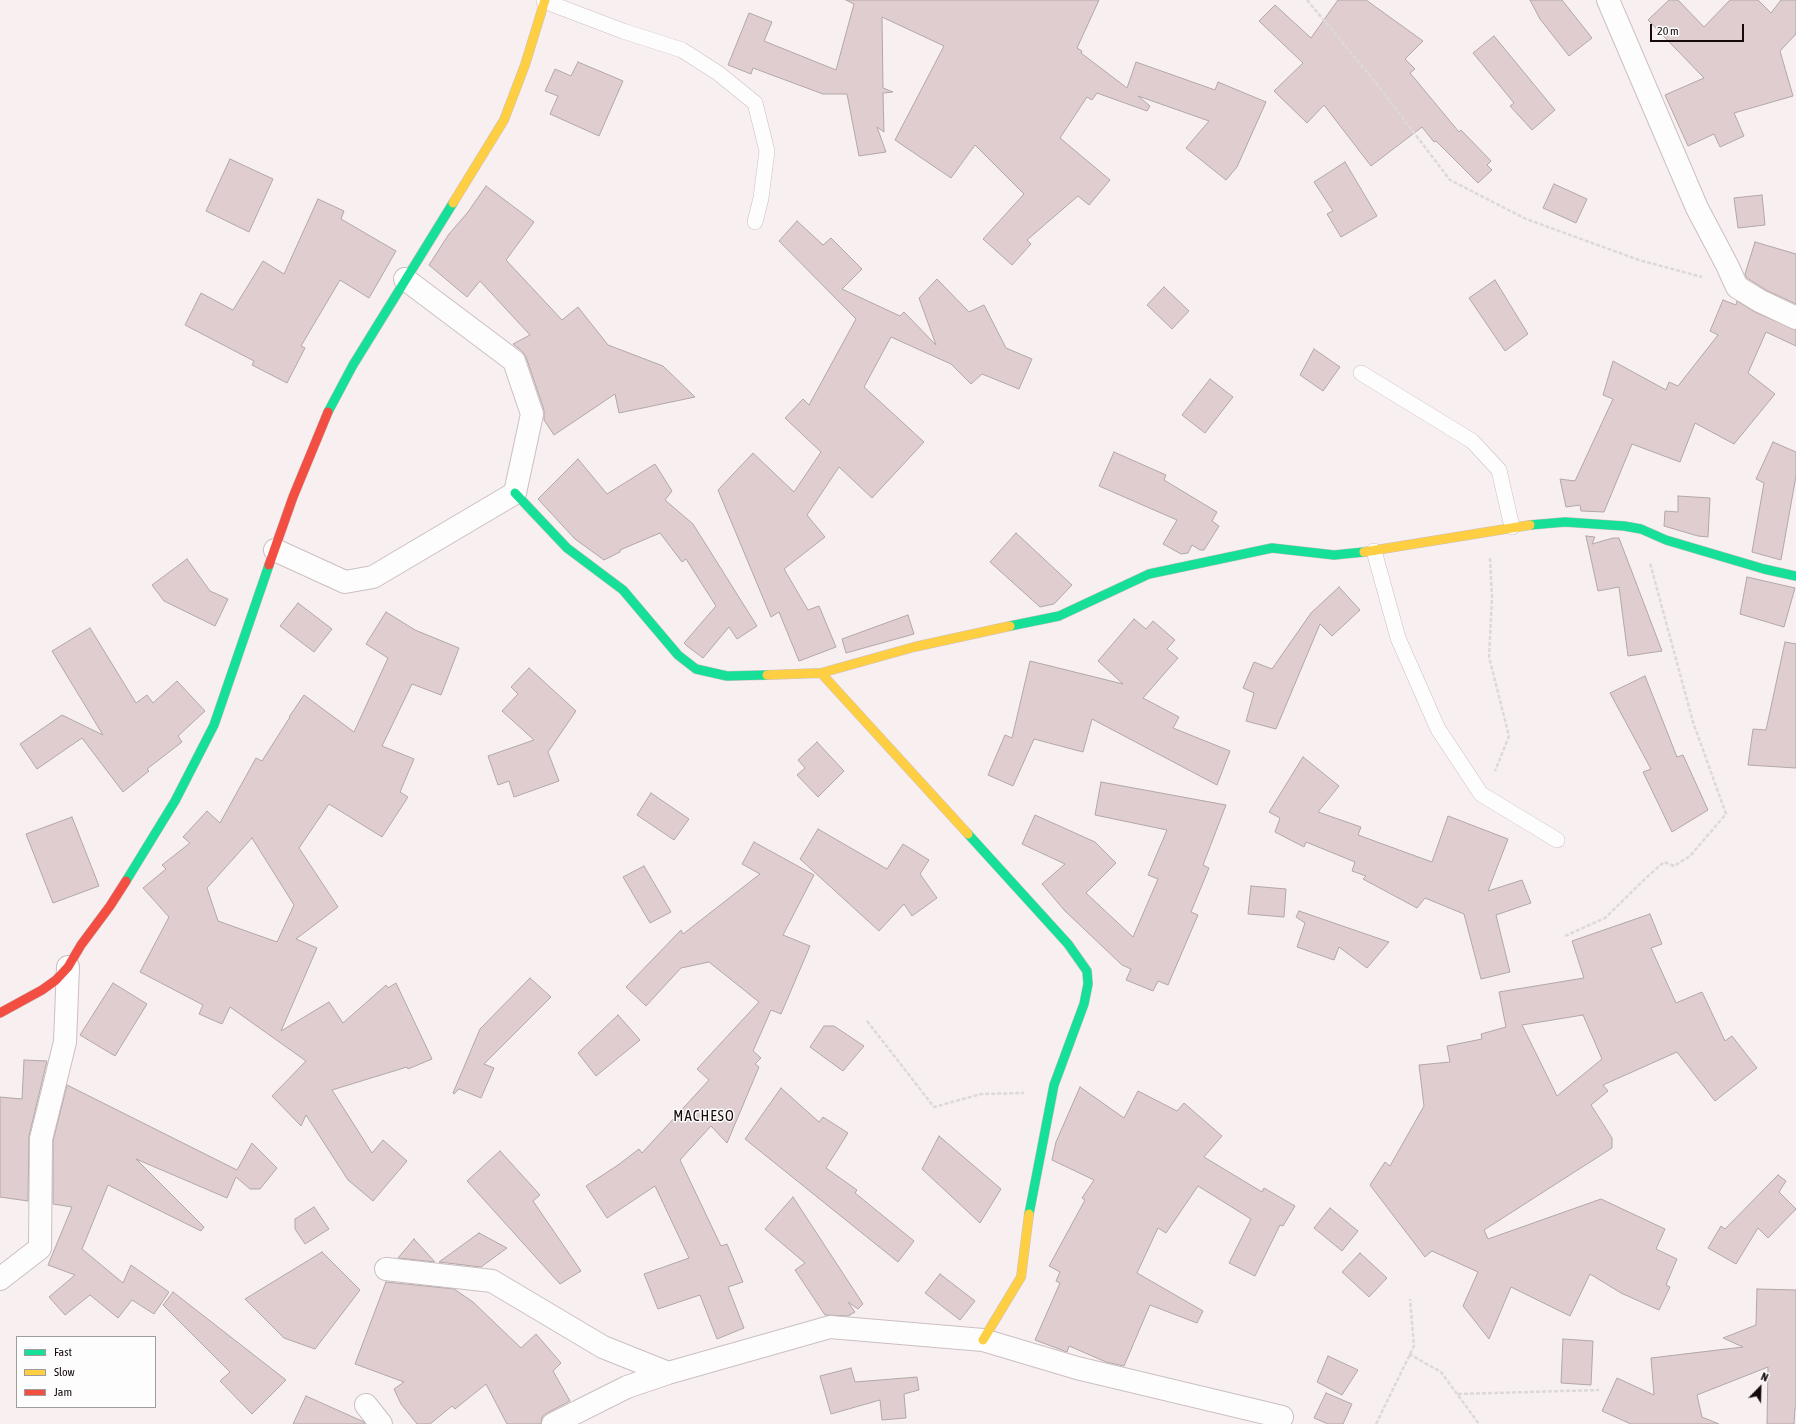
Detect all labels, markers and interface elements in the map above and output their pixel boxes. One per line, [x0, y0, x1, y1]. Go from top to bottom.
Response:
scale bar [1652, 16, 1746, 42]
text: 20 m [1657, 24, 1679, 38]
district label: MACHESO [673, 1107, 735, 1125]
legend [16, 1336, 156, 1408]
text: Fast [54, 1345, 72, 1359]
text: Slow [54, 1365, 75, 1379]
north arrow [1740, 1368, 1780, 1408]
text: N [1759, 1370, 1770, 1384]
text: Jam [54, 1385, 72, 1399]

